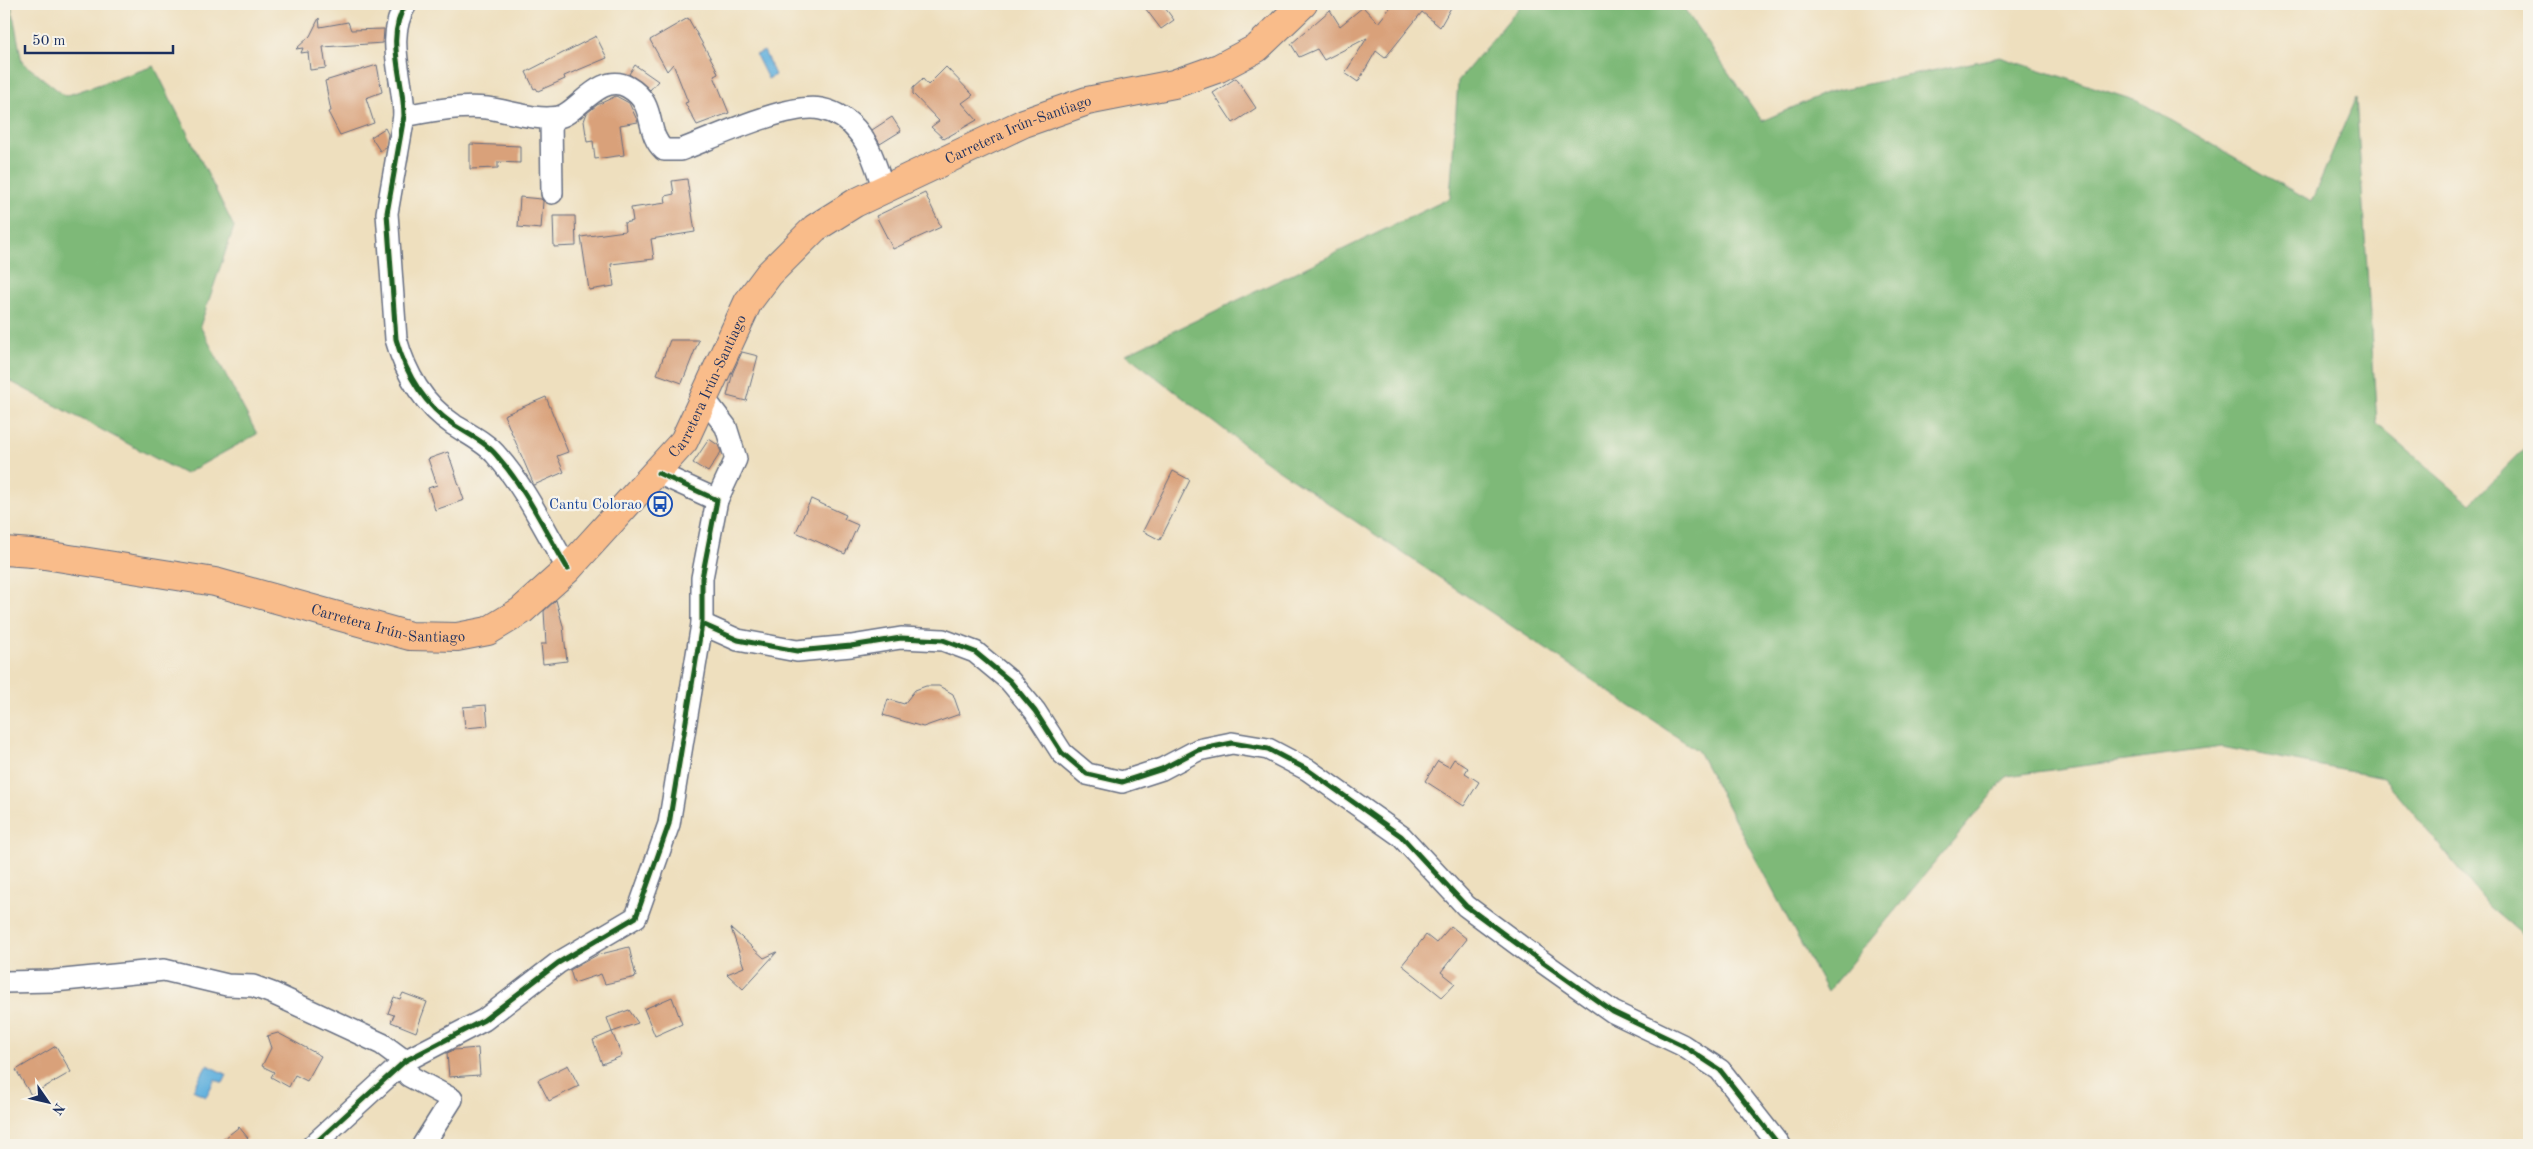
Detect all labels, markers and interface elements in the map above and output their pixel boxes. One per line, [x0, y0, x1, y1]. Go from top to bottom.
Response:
scale bar [25, 22, 172, 54]
text: 50 m [32, 34, 66, 49]
street label: Carretera Irún-Santiago [943, 94, 1093, 168]
street label: Carretera Irún-Santiago [667, 313, 750, 461]
bus stop icon: Cantu Colorao [647, 491, 673, 517]
place label: Cantu Colorao [549, 498, 642, 513]
street label: Carretera Irún-Santiago [309, 603, 467, 646]
north arrow [22, 1076, 72, 1126]
text: N [49, 1100, 67, 1117]

